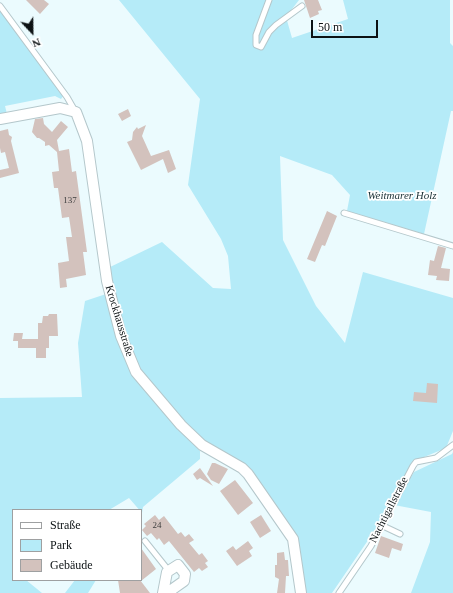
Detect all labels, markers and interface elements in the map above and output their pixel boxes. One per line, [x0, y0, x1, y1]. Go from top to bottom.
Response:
north arrow [12, 12, 52, 52]
scale bar [313, 12, 380, 38]
text: 50 m [318, 20, 342, 34]
text: N [31, 36, 42, 50]
park label: Weitmarer Holz [367, 189, 437, 203]
house number: 137 [63, 196, 77, 206]
street label: Krockhausstraße [102, 284, 136, 358]
street label: Nachtigallstraße [367, 475, 411, 545]
legend [12, 509, 142, 581]
text: Straße [50, 518, 81, 532]
house number: 24 [152, 521, 162, 531]
text: Park [50, 538, 72, 552]
text: Gebäude [50, 558, 93, 572]

